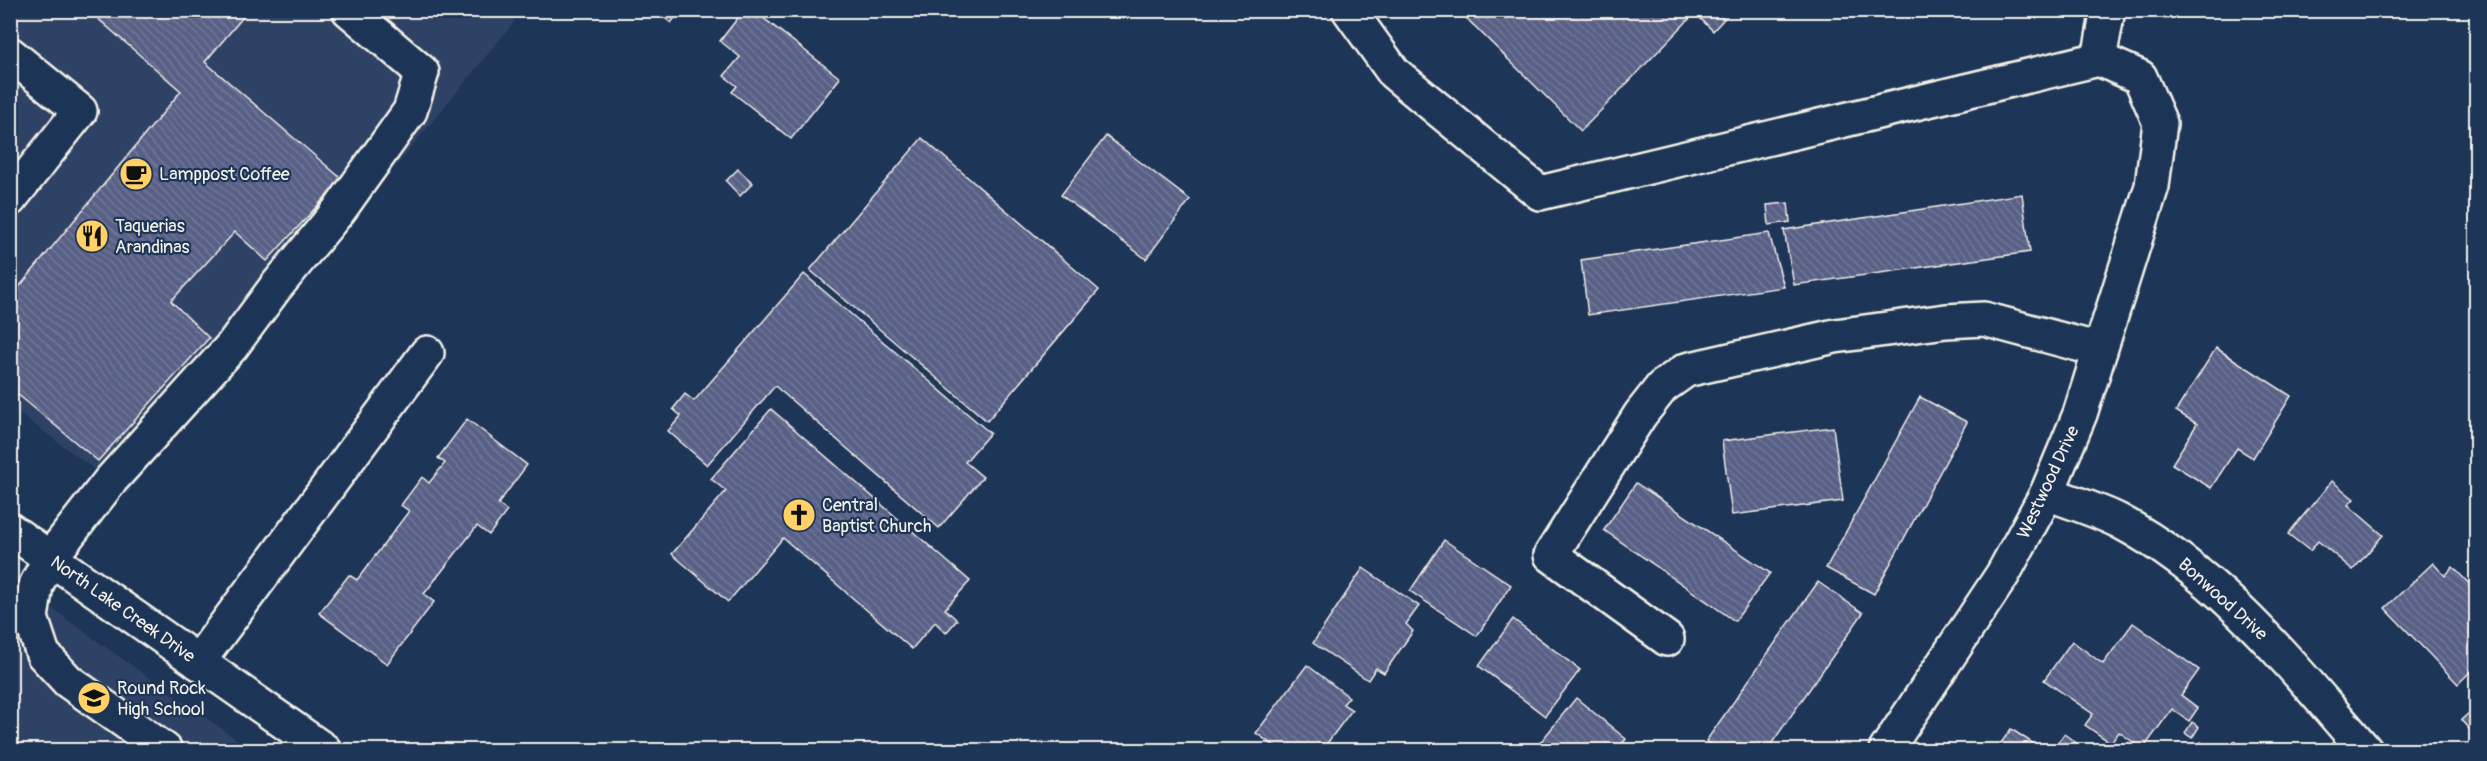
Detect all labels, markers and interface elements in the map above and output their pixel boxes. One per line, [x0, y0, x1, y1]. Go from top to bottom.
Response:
cafe icon: Lamppost Coffee [118, 156, 154, 192]
place label: Lamppost Coffee [159, 163, 290, 186]
place label: Taquerias Arandinas [115, 215, 190, 259]
restaurant icon: Taquerias Arandinas [74, 218, 110, 254]
street label: Westwood Drive [2012, 422, 2085, 542]
place label: Central Baptist Church [822, 494, 931, 538]
church icon: Central Baptist Church [781, 497, 817, 533]
street label: North Lake Creek Drive [46, 551, 200, 668]
street label: Bonwood Drive [2173, 553, 2272, 646]
place label: Round Rock High School [117, 677, 206, 721]
school or university icon: Round Rock High School [76, 680, 112, 716]

